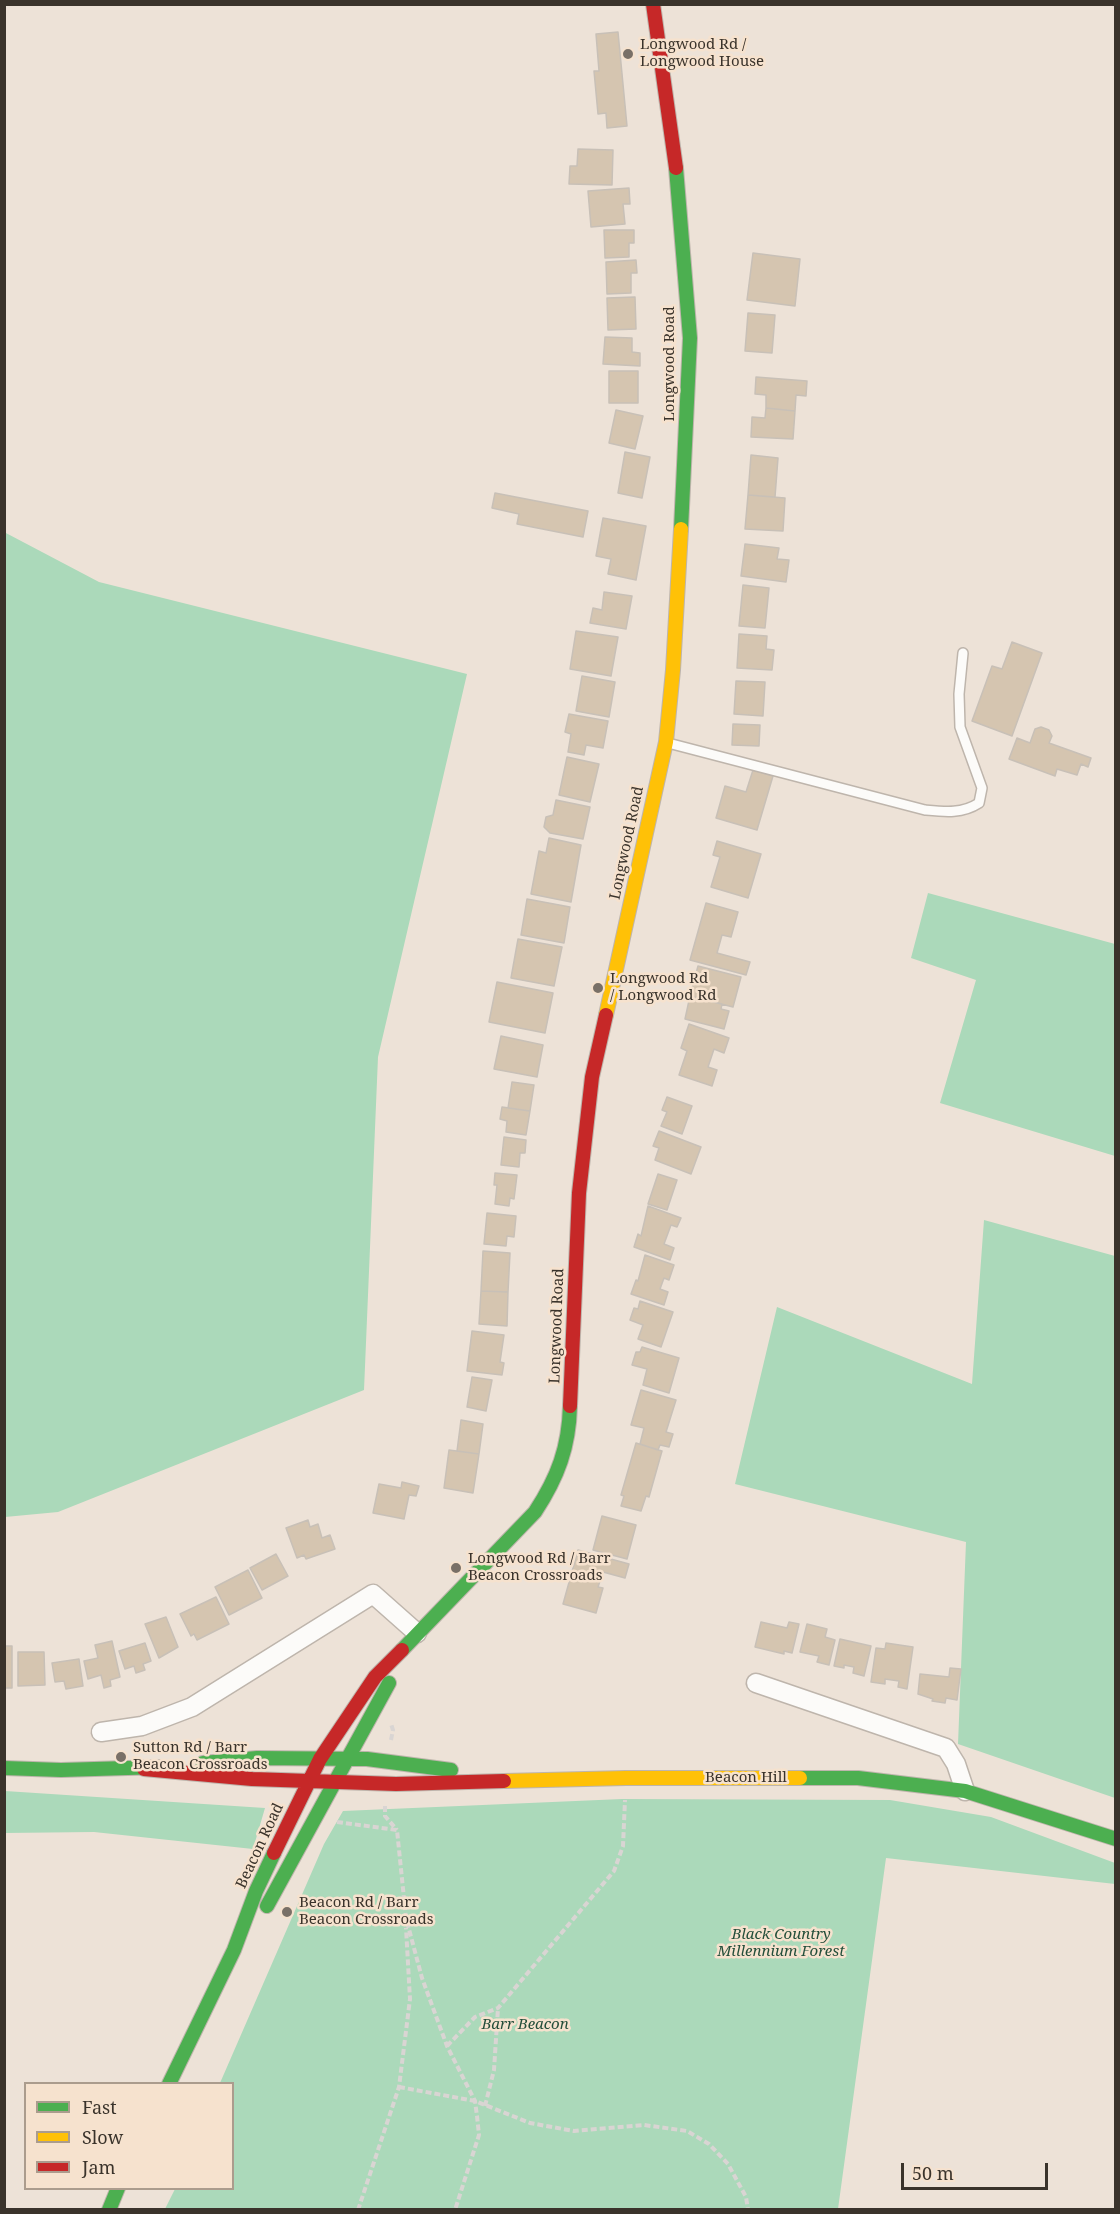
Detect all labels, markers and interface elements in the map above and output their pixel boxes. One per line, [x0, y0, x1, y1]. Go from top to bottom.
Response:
place label: Longwood Rd / Longwood House [640, 36, 764, 71]
marker: Longwood Rd / Longwood House [621, 47, 635, 61]
street label: Longwood Road [661, 306, 679, 422]
street label: Longwood Road [606, 785, 648, 901]
place label: Longwood Rd / Longwood Rd [610, 970, 716, 1005]
marker: Longwood Rd / Longwood Rd [591, 981, 605, 995]
street label: Longwood Road [546, 1268, 568, 1384]
place label: Longwood Rd / Barr Beacon Crossroads [468, 1550, 611, 1585]
marker: Longwood Rd / Barr Beacon Crossroads [449, 1561, 463, 1575]
place label: Sutton Rd / Barr Beacon Crossroads [133, 1739, 267, 1774]
marker: Sutton Rd / Barr Beacon Crossroads [114, 1750, 128, 1764]
street label: Beacon Hill [705, 1769, 787, 1787]
street label: Beacon Road [232, 1800, 288, 1892]
place label: Beacon Rd / Barr Beacon Crossroads [299, 1894, 433, 1929]
marker: Beacon Rd / Barr Beacon Crossroads [280, 1905, 294, 1919]
park label: Black Country Millennium Forest [717, 1926, 845, 1961]
park label: Barr Beacon [481, 2016, 569, 2034]
legend [24, 2082, 234, 2190]
text: Fast [82, 2095, 117, 2119]
text: Slow [82, 2125, 123, 2149]
scale bar [904, 2151, 1051, 2189]
text: Jam [82, 2155, 116, 2179]
text: 50 m [912, 2161, 954, 2185]

